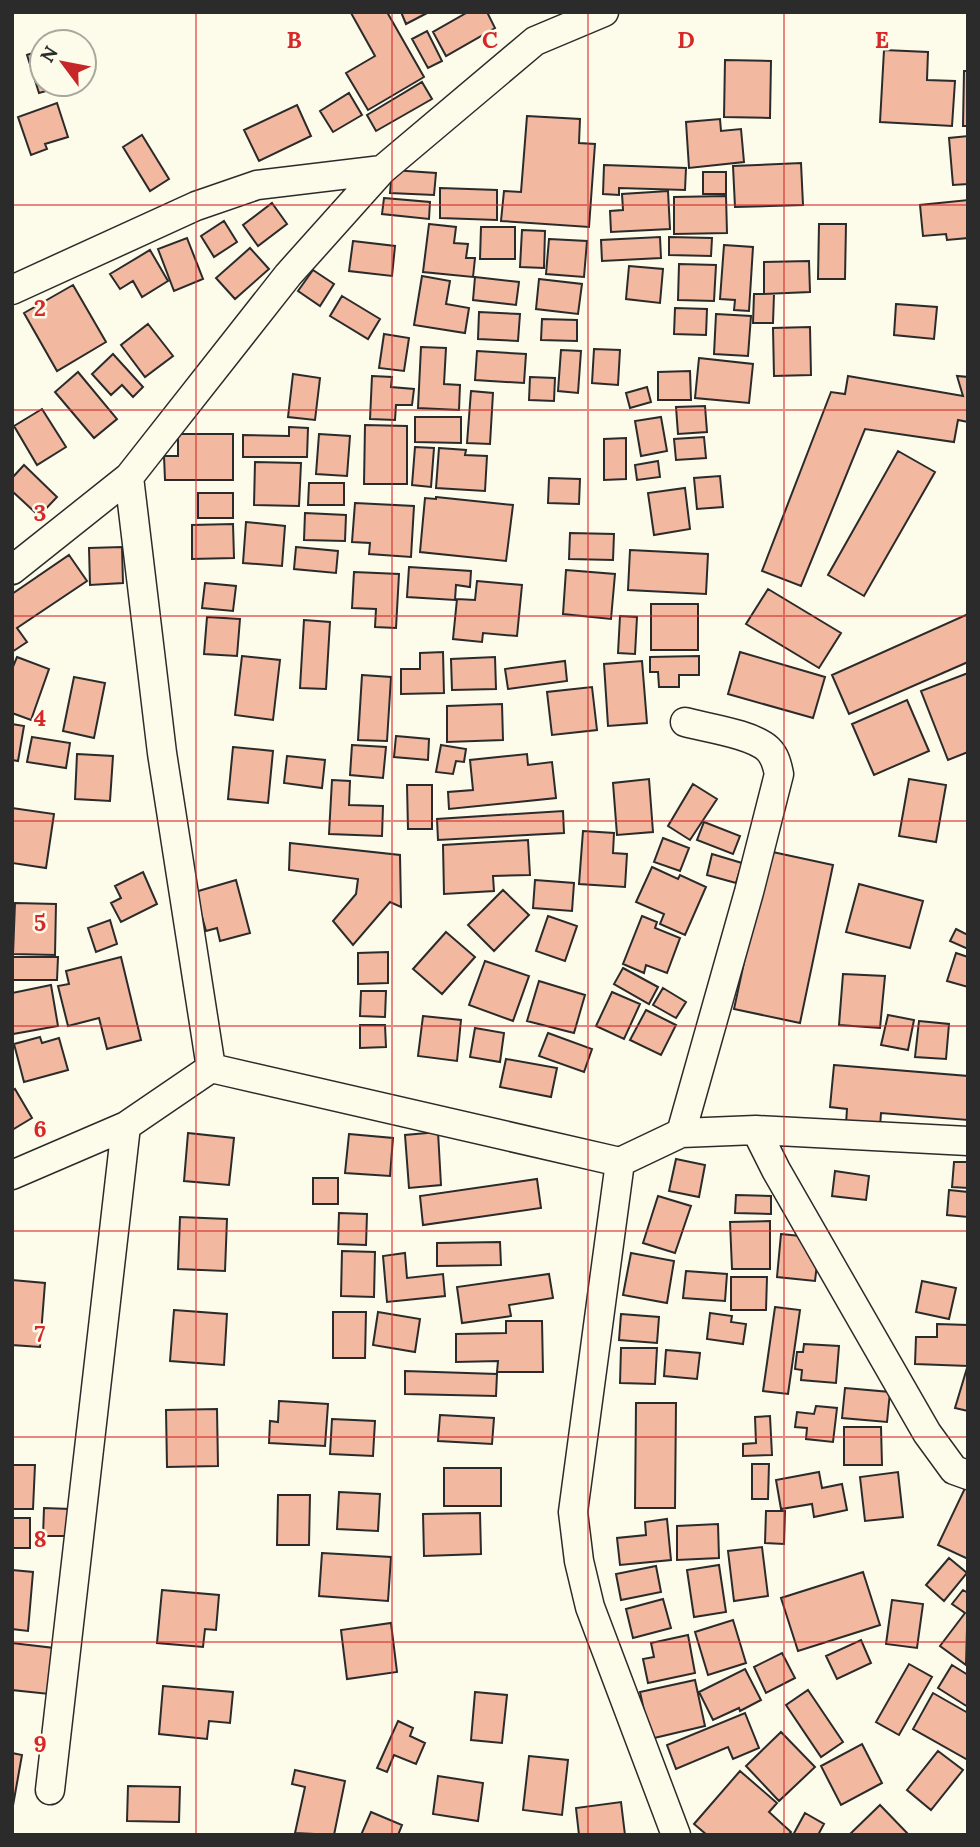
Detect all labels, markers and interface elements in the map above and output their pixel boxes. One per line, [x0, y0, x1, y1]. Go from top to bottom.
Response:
text: B [286, 25, 302, 54]
text: C [482, 25, 498, 54]
text: D [677, 25, 695, 54]
text: E [875, 25, 889, 54]
north arrow [28, 28, 98, 98]
text: N [35, 41, 63, 67]
text: 2 [34, 293, 46, 322]
text: 3 [34, 498, 46, 527]
text: 4 [34, 703, 46, 732]
text: 5 [34, 908, 46, 937]
text: 6 [33, 1114, 47, 1143]
text: 7 [35, 1319, 46, 1348]
text: 8 [33, 1524, 47, 1553]
text: 9 [33, 1729, 47, 1758]

